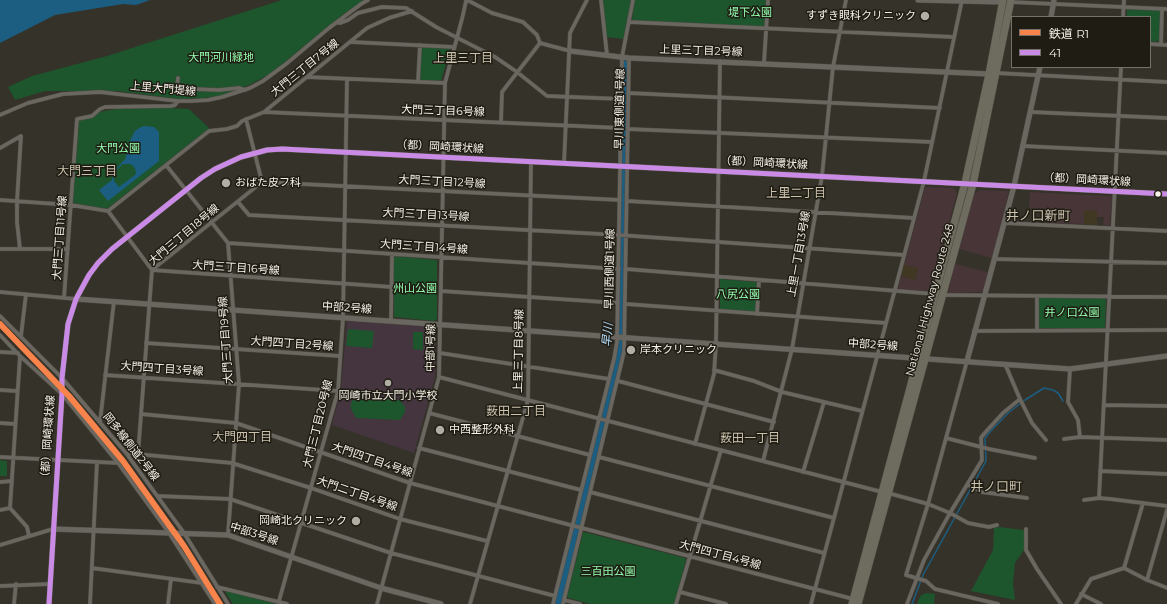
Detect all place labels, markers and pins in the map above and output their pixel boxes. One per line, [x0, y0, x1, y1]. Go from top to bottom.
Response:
place label: すずき眼科クリニック [806, 9, 916, 23]
marker: すずき眼科クリニック [919, 10, 931, 22]
place label: おばた皮フ科 [235, 176, 301, 190]
marker: おばた皮フ科 [220, 177, 232, 189]
unlabelled marker [1153, 189, 1163, 199]
place label: 岸本クリニック [640, 343, 717, 357]
marker: 岸本クリニック [625, 344, 637, 356]
marker: 岡崎市立大門小学校 [383, 378, 393, 388]
place label: 岡崎市立大門小学校 [339, 389, 437, 403]
place label: 中西整形外科 [449, 423, 515, 437]
marker: 中西整形外科 [434, 424, 446, 436]
place label: 岡崎北クリニック [259, 514, 347, 528]
marker: 岡崎北クリニック [350, 515, 362, 527]

